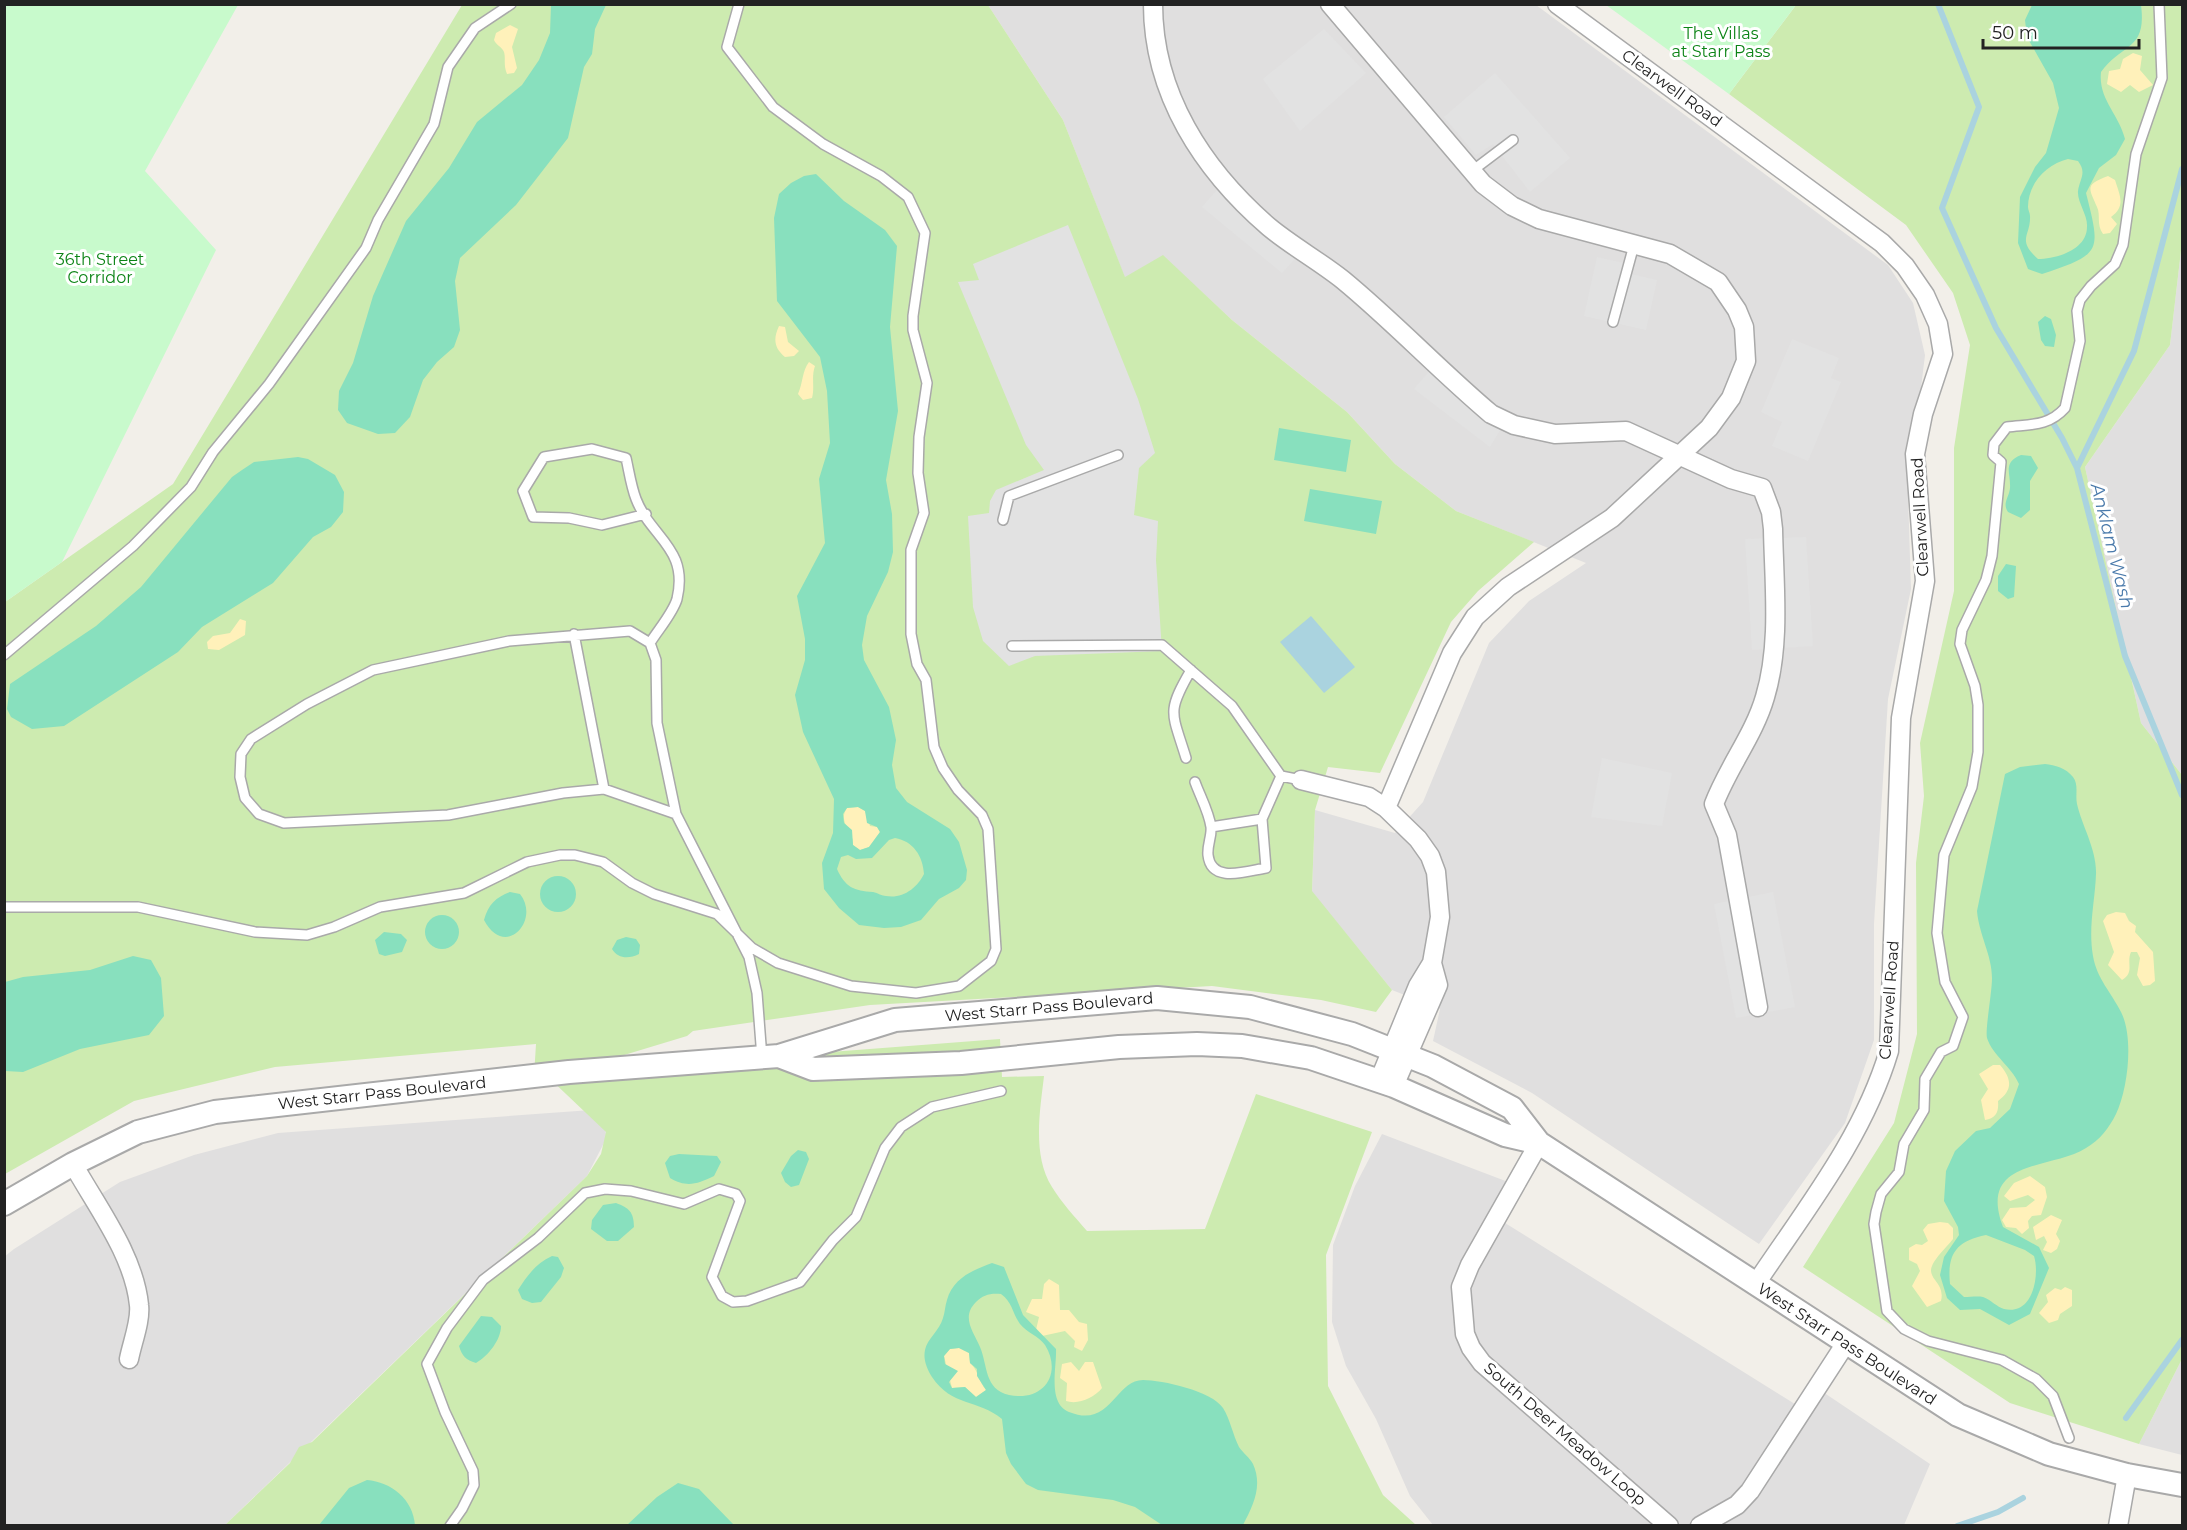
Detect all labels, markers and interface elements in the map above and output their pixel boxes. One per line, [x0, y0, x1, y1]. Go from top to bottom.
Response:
scale bar [1983, 12, 2139, 50]
text: 50 m [1992, 22, 2038, 44]
park label: The Villas at Starr Pass [1672, 24, 1771, 61]
street label: Clearwell Road [1618, 45, 1726, 131]
park label: 36th Street Corridor [56, 250, 145, 287]
street label: Clearwell Road [1907, 457, 1933, 577]
water label: Anklam Wash [2086, 480, 2138, 611]
street label: Clearwell Road [1875, 940, 1903, 1060]
street label: West Starr Pass Boulevard [944, 988, 1154, 1026]
street label: West Starr Pass Boulevard [277, 1073, 487, 1113]
street label: West Starr Pass Boulevard [1754, 1279, 1940, 1409]
street label: South Deer Meadow Loop [1480, 1358, 1650, 1510]

